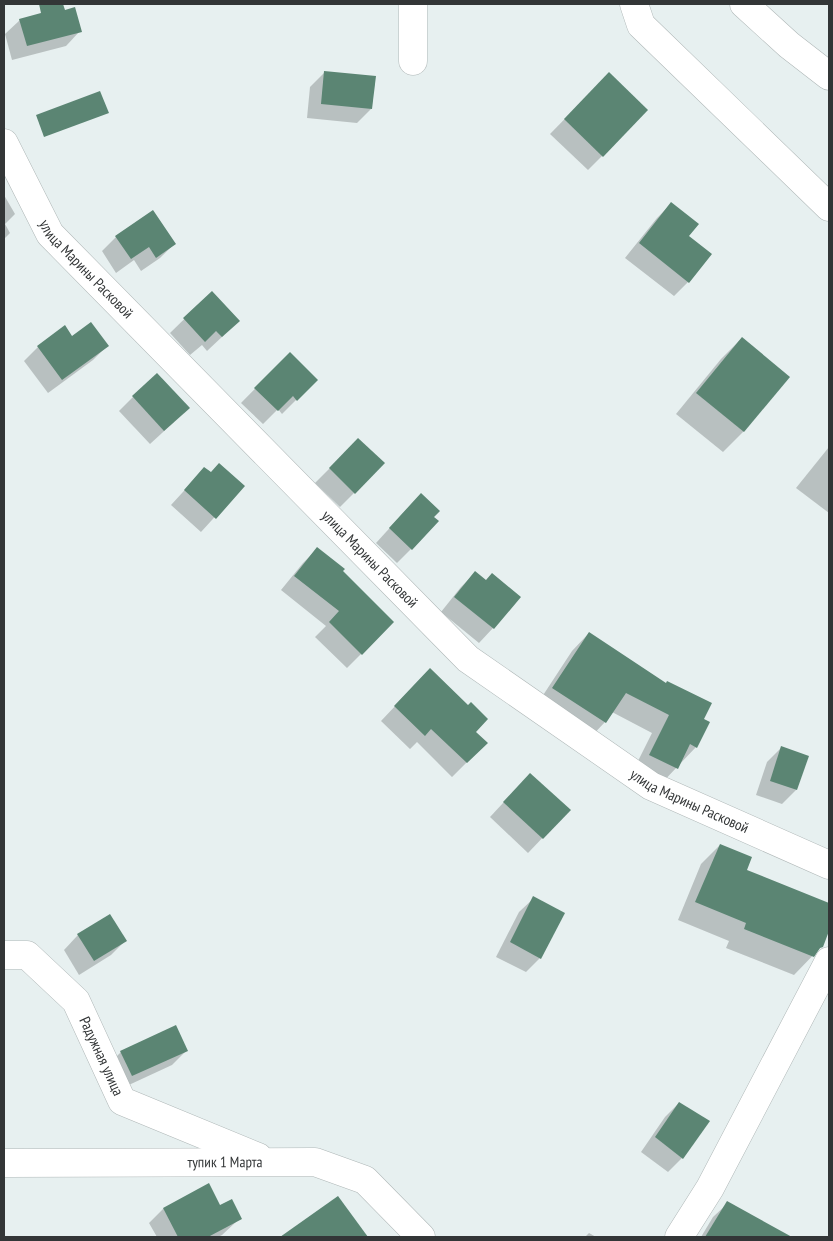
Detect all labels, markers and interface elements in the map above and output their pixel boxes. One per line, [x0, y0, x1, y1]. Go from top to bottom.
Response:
street label: улица Марины Расковой [35, 216, 138, 322]
street label: улица Марины Расковой [318, 506, 422, 612]
street label: улица Марины Расковой [626, 764, 752, 837]
street label: Радужная улица [75, 1013, 128, 1099]
street label: тупик 1 Марта [187, 1152, 263, 1171]

